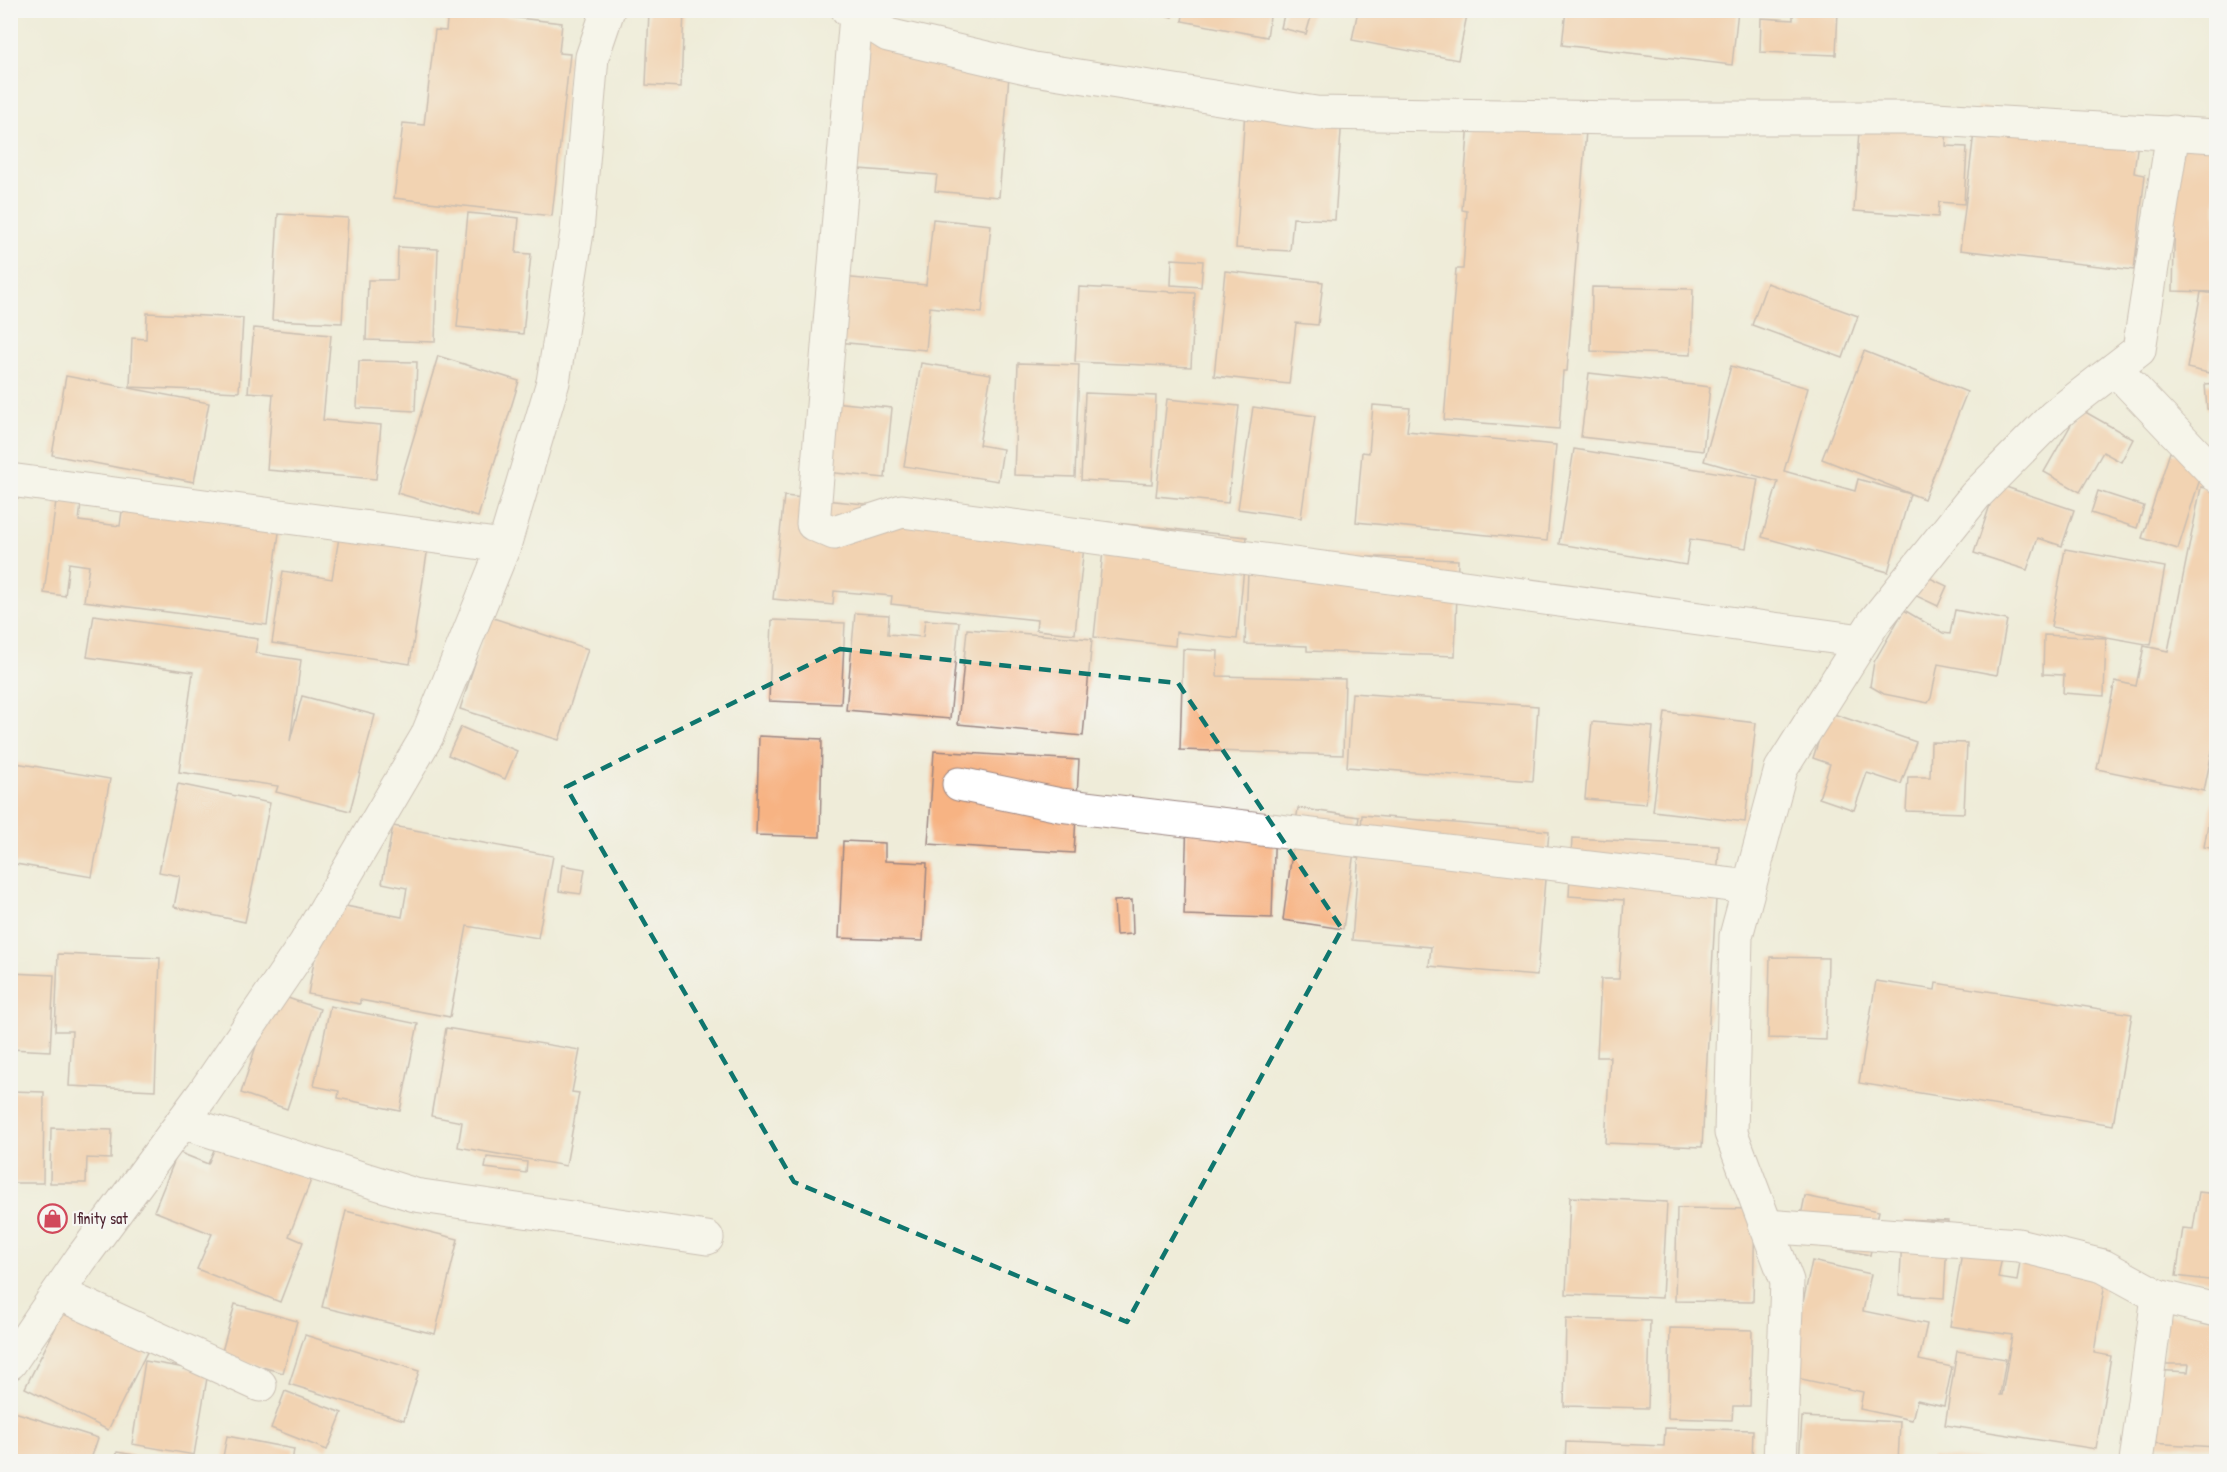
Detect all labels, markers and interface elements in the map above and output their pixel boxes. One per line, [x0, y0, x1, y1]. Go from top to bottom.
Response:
shop icon: Ifinity sat [36, 1202, 68, 1234]
place label: Ifinity sat [73, 1207, 128, 1229]

